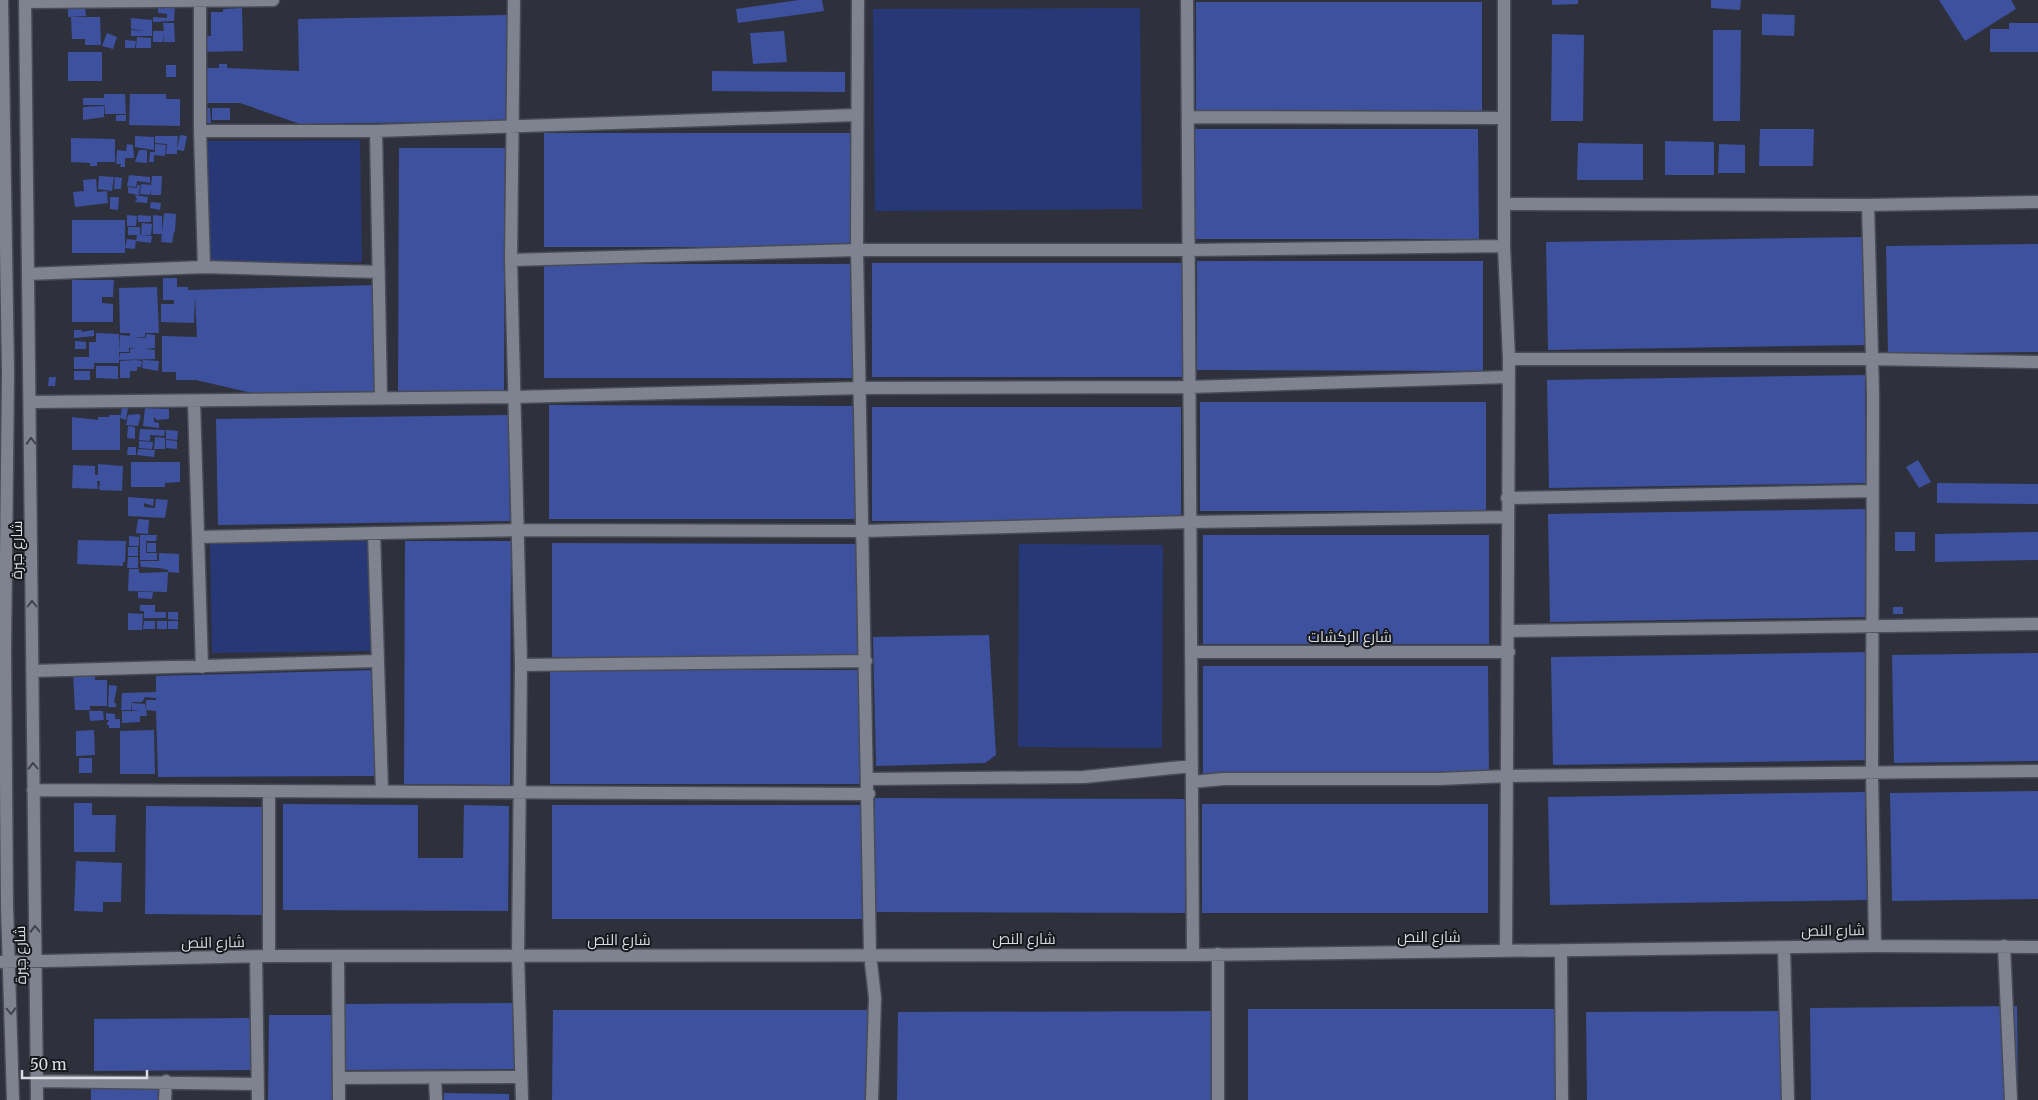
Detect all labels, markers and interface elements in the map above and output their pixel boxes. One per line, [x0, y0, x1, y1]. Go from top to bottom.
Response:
one-way arrow [26, 437, 37, 445]
street label: شارع جبرة [7, 521, 28, 579]
one-way arrow [27, 600, 37, 608]
street label: شارع الركشات [1308, 627, 1392, 648]
one-way arrow [28, 762, 38, 770]
street label: شارع النص [1801, 920, 1865, 942]
street label: شارع جبرة [10, 925, 32, 984]
one-way arrow [30, 925, 41, 933]
street label: شارع النص [1397, 927, 1461, 948]
street label: شارع النص [992, 929, 1056, 950]
street label: شارع النص [587, 930, 651, 951]
street label: شارع النص [181, 932, 245, 954]
one-way arrow [6, 1008, 16, 1015]
scale bar [22, 1048, 148, 1080]
text: 50 m [30, 1055, 67, 1074]

